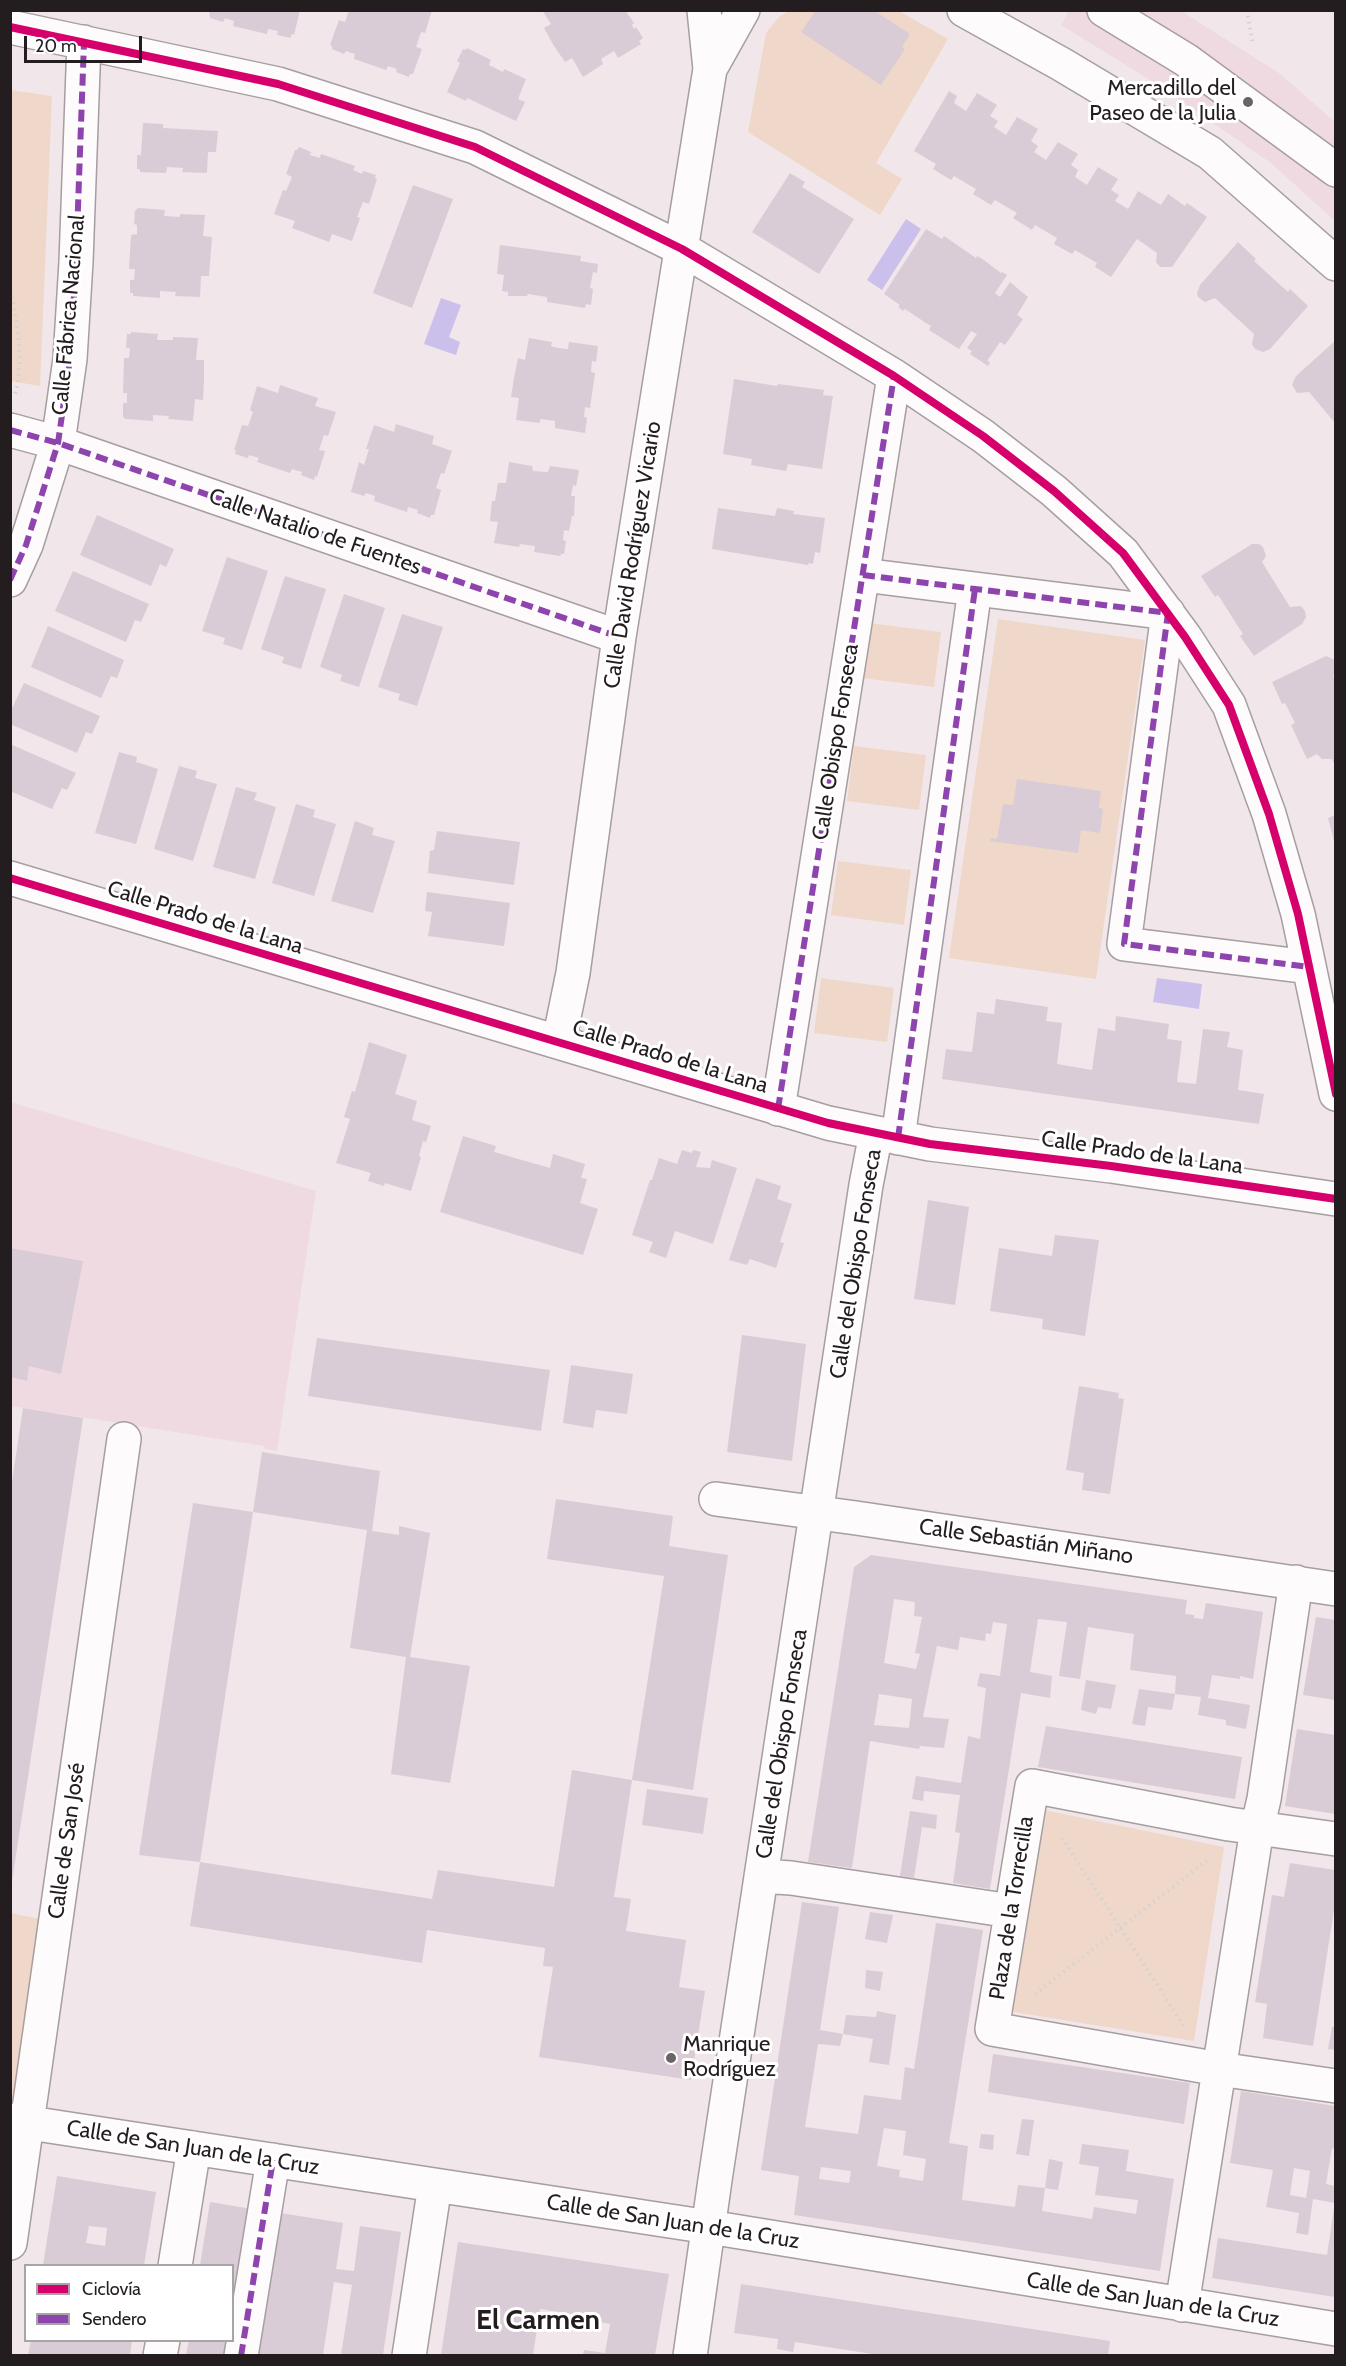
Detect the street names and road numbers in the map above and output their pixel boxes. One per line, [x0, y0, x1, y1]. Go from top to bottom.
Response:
street label: Calle Fábrica Nacional [47, 214, 91, 416]
street label: Calle David Rodríguez Vicario [599, 419, 667, 691]
street label: Calle Natalio de Fuentes [205, 483, 425, 581]
street label: Calle Obispo Fonseca [807, 642, 865, 842]
street label: Calle Prado de la Lana [104, 876, 306, 960]
street label: Calle Prado de la Lana [569, 1015, 771, 1099]
street label: Calle Prado de la Lana [1040, 1126, 1244, 1180]
street label: Calle del Obispo Fonseca [825, 1147, 887, 1381]
street label: Calle Sebastián Miñano [917, 1514, 1135, 1570]
street label: Calle del Obispo Fonseca [751, 1627, 813, 1861]
street label: Calle de San José [43, 1761, 91, 1921]
street label: Plaza de la Torrecilla [984, 1814, 1040, 2002]
street label: Calle de San Juan de la Cruz [65, 2115, 321, 2181]
street label: Calle de San Juan de la Cruz [545, 2189, 801, 2255]
street label: Calle de San Juan de la Cruz [1025, 2267, 1281, 2333]

